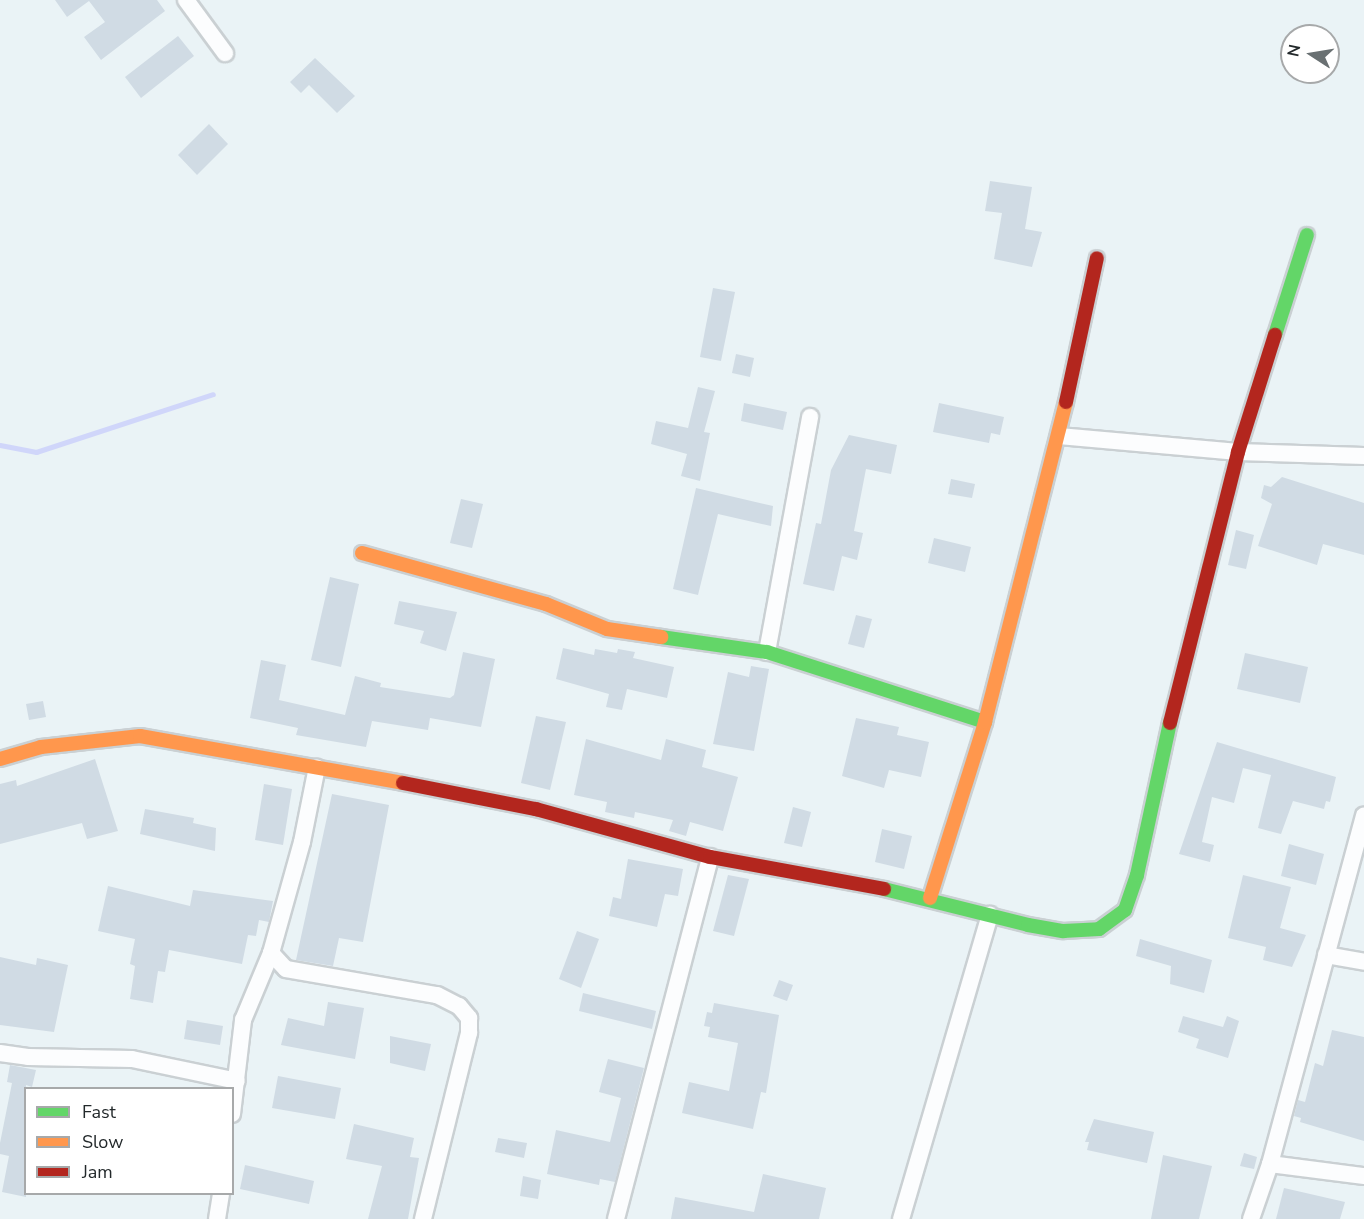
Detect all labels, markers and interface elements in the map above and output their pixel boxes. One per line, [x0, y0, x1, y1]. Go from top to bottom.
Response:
north arrow [1280, 24, 1340, 84]
text: N [1282, 43, 1306, 59]
legend [24, 1087, 234, 1195]
text: Fast [82, 1100, 116, 1124]
text: Slow [82, 1130, 123, 1154]
text: Jam [82, 1160, 113, 1184]

